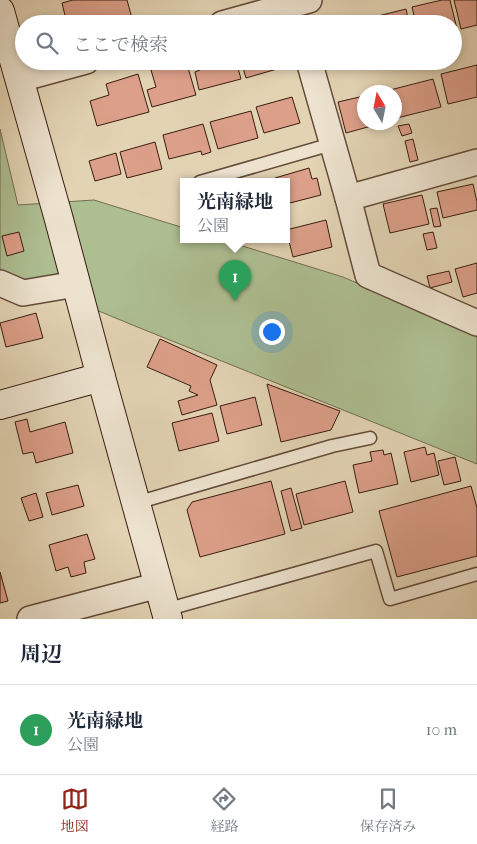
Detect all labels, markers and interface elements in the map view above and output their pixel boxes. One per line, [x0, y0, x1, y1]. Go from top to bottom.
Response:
search box [15, 15, 462, 70]
icon: search [33, 29, 61, 57]
text: ここで検索 [73, 34, 168, 56]
north arrow [357, 85, 402, 130]
popup [180, 178, 290, 243]
text: 光南緑地 [197, 191, 273, 213]
text: 公園 [197, 216, 229, 235]
pin: 1 [219, 260, 251, 301]
your location [259, 319, 285, 345]
text: 周辺 [20, 642, 62, 666]
text: 光南緑地 [67, 710, 143, 732]
text: 1 [33, 720, 39, 739]
text: 10 m [426, 720, 457, 739]
text: 公園 [67, 735, 99, 754]
tab: 地図 [61, 785, 89, 835]
tab: 経路 [210, 785, 238, 835]
tab: 保存済み [360, 785, 416, 835]

